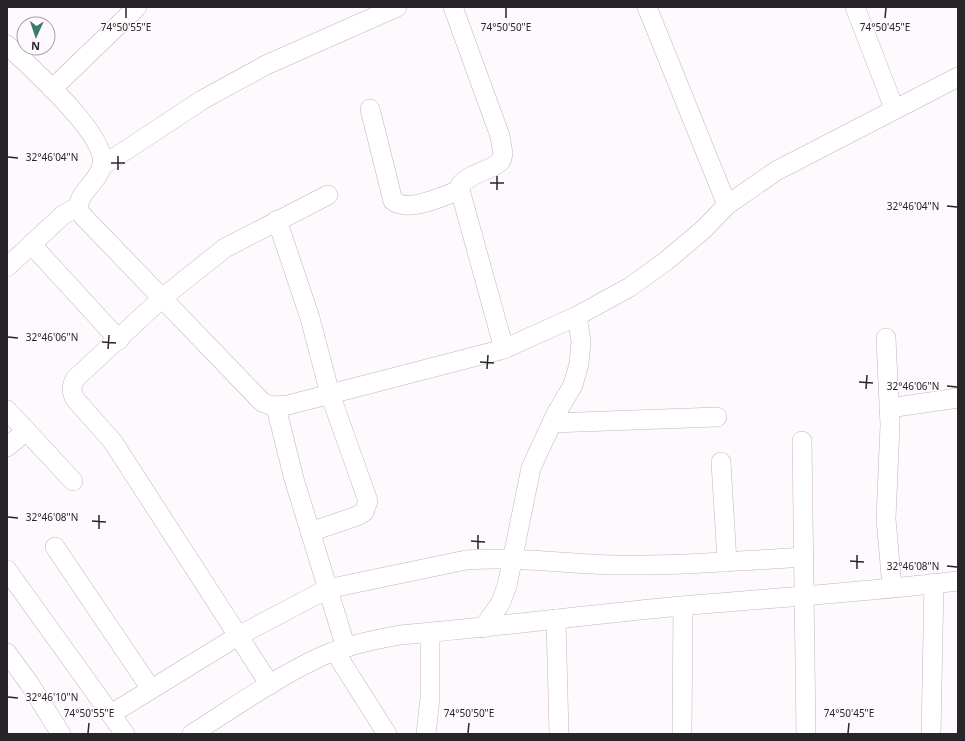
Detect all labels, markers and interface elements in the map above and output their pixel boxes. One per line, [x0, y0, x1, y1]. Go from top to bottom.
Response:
north arrow [16, 16, 56, 56]
text: 74°50'55"E [101, 20, 151, 34]
text: 74°50'50"E [481, 20, 531, 34]
text: 74°50'45"E [860, 20, 910, 34]
text: N [31, 39, 40, 54]
text: 32°46'04"N [26, 150, 78, 164]
text: 32°46'04"N [887, 199, 939, 213]
text: 32°46'06"N [26, 330, 78, 344]
text: 32°46'06"N [887, 379, 939, 393]
text: 32°46'08"N [26, 510, 78, 524]
text: 32°46'08"N [887, 559, 939, 573]
text: 32°46'10"N [26, 690, 78, 704]
text: 74°50'55"E [64, 706, 114, 720]
text: 74°50'50"E [444, 706, 494, 720]
text: 74°50'45"E [824, 706, 874, 720]

